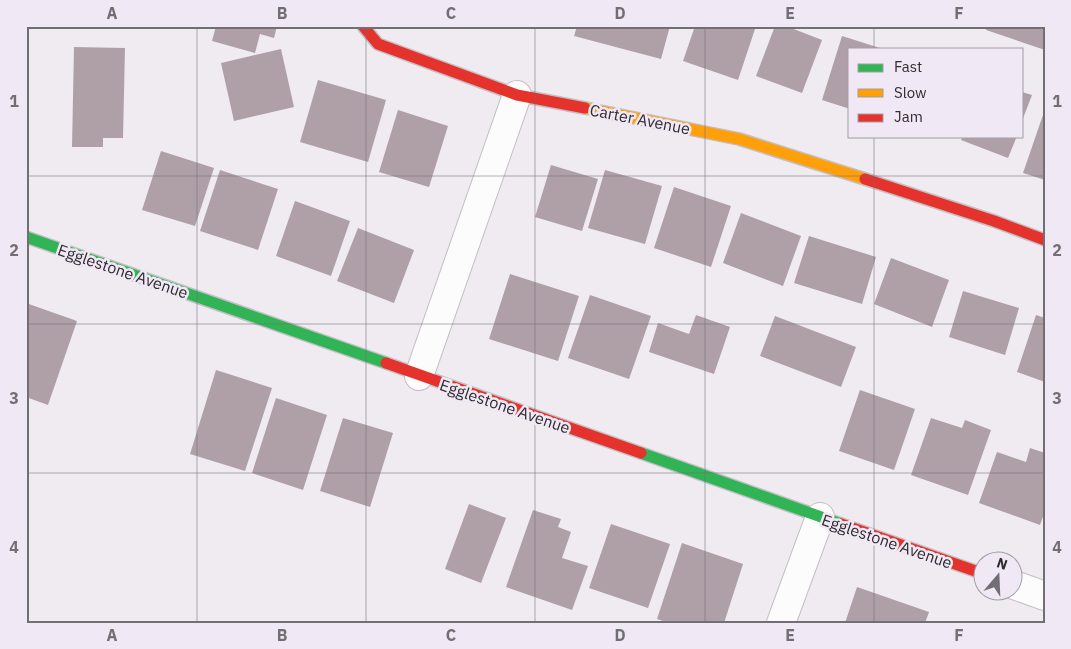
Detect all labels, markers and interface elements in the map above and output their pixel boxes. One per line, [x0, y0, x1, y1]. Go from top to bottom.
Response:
text: A [107, 3, 118, 23]
text: B [277, 3, 288, 23]
text: C [446, 3, 456, 23]
text: D [614, 3, 626, 23]
text: E [785, 3, 795, 23]
text: F [954, 3, 964, 23]
legend [848, 48, 1024, 138]
text: Fast [894, 57, 922, 76]
text: Slow [894, 83, 927, 102]
text: 1 [9, 91, 19, 111]
text: 1 [1052, 91, 1062, 111]
street label: Carter Avenue [588, 99, 692, 139]
text: Jam [894, 107, 923, 126]
street label: Egglestone Avenue [55, 239, 191, 303]
text: 2 [9, 240, 19, 260]
text: 2 [1052, 240, 1062, 260]
street label: Egglestone Avenue [437, 374, 573, 438]
text: 3 [9, 388, 19, 408]
text: 3 [1052, 388, 1062, 408]
street label: Egglestone Avenue [819, 509, 955, 573]
text: 4 [9, 537, 19, 557]
text: 4 [1052, 537, 1062, 557]
north arrow [974, 552, 1024, 602]
text: N [995, 554, 1010, 574]
text: A [107, 625, 118, 645]
text: B [277, 625, 288, 645]
text: C [446, 625, 456, 645]
text: D [614, 625, 626, 645]
text: E [785, 625, 795, 645]
text: F [954, 625, 964, 645]

